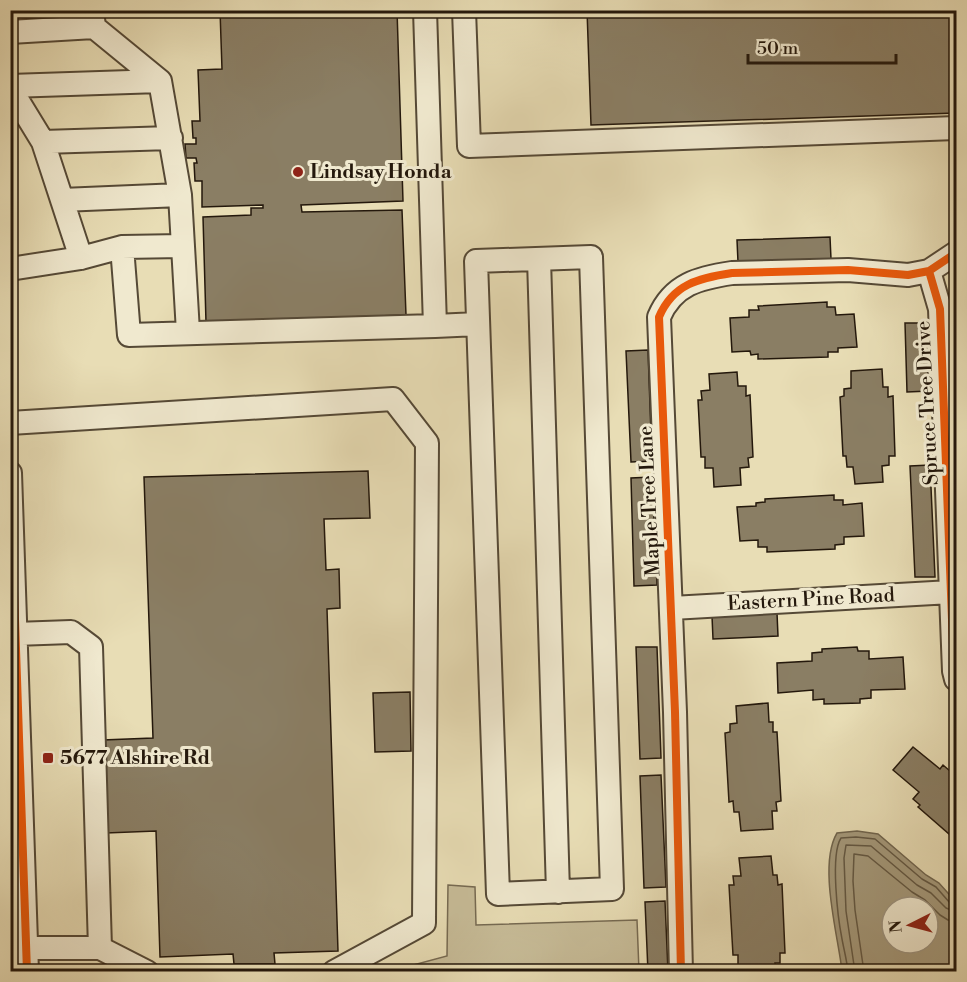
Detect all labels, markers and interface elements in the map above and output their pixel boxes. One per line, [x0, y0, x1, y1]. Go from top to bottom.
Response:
scale bar [748, 27, 896, 65]
text: 50 m [757, 37, 799, 60]
place label: Lindsay Honda [310, 160, 452, 185]
marker: Lindsay Honda [291, 165, 305, 179]
street label: Spruce Tree Drive [911, 320, 945, 486]
street label: Maple Tree Lane [634, 425, 666, 577]
street label: Eastern Pine Road [727, 583, 896, 617]
place label: 5677 Alshire Rd [60, 746, 211, 771]
marker: 5677 Alshire Rd [41, 751, 55, 765]
north arrow [880, 895, 940, 955]
text: N [885, 919, 907, 934]

